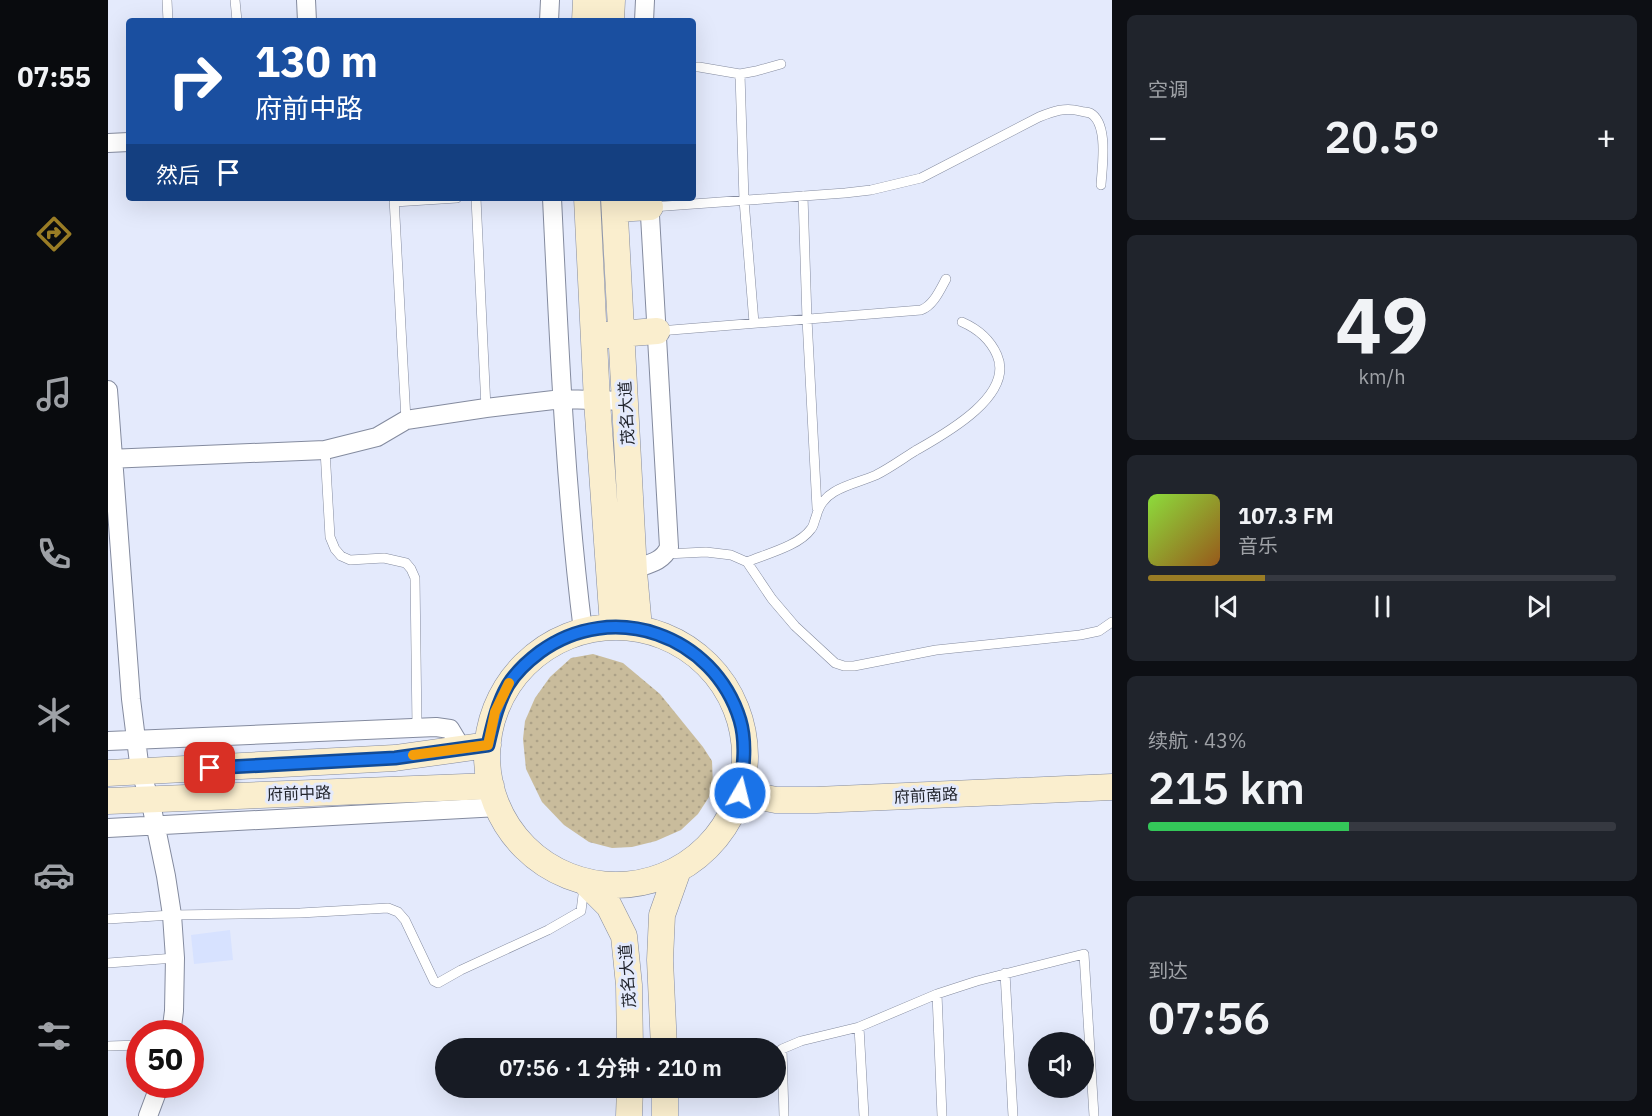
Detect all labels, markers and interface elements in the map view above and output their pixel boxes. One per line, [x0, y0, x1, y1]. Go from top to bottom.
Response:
text: 130 m [255, 34, 378, 89]
icon: right [156, 42, 234, 120]
text: 07:55 [17, 59, 91, 94]
text: 空调 [1148, 76, 1188, 103]
text: 府前中路 [255, 90, 363, 125]
text: 20.5° [1324, 107, 1440, 165]
text: − [1148, 115, 1168, 158]
text: + [1596, 115, 1616, 158]
icon: arrive [212, 156, 245, 189]
text: 然后 [156, 160, 200, 189]
icon: directions [33, 213, 75, 255]
text: 49 [1335, 273, 1429, 374]
text: km/h [1358, 363, 1406, 390]
icon: music [33, 373, 75, 415]
street label: 茂名大道 [614, 381, 638, 445]
text: 107.3 FM [1238, 501, 1334, 530]
text: 音乐 [1238, 532, 1278, 559]
icon: phone [33, 533, 75, 575]
icon: previous [1210, 590, 1243, 623]
icon: pause [1366, 590, 1399, 623]
icon: next [1522, 590, 1555, 623]
icon: climate [33, 694, 75, 736]
text: 续航 · 43% [1148, 727, 1247, 754]
pin [184, 742, 235, 793]
icon: arrive [193, 751, 226, 784]
text: 215 km [1148, 758, 1305, 816]
position arrow [708, 761, 772, 825]
street label: 府前中路 [267, 782, 331, 804]
street label: 府前南路 [894, 783, 958, 807]
icon: car [33, 854, 75, 896]
street label: 茂名大道 [615, 943, 639, 1009]
text: 到达 [1148, 957, 1188, 984]
text: 07:56 [1148, 988, 1270, 1046]
icon: filters [33, 1015, 75, 1057]
speed limit sign: 50 [126, 1020, 204, 1098]
map controls [1028, 1032, 1094, 1098]
button: sound [1028, 1032, 1094, 1098]
text: 07:56 · 1 分钟 · 210 m [499, 1053, 722, 1082]

